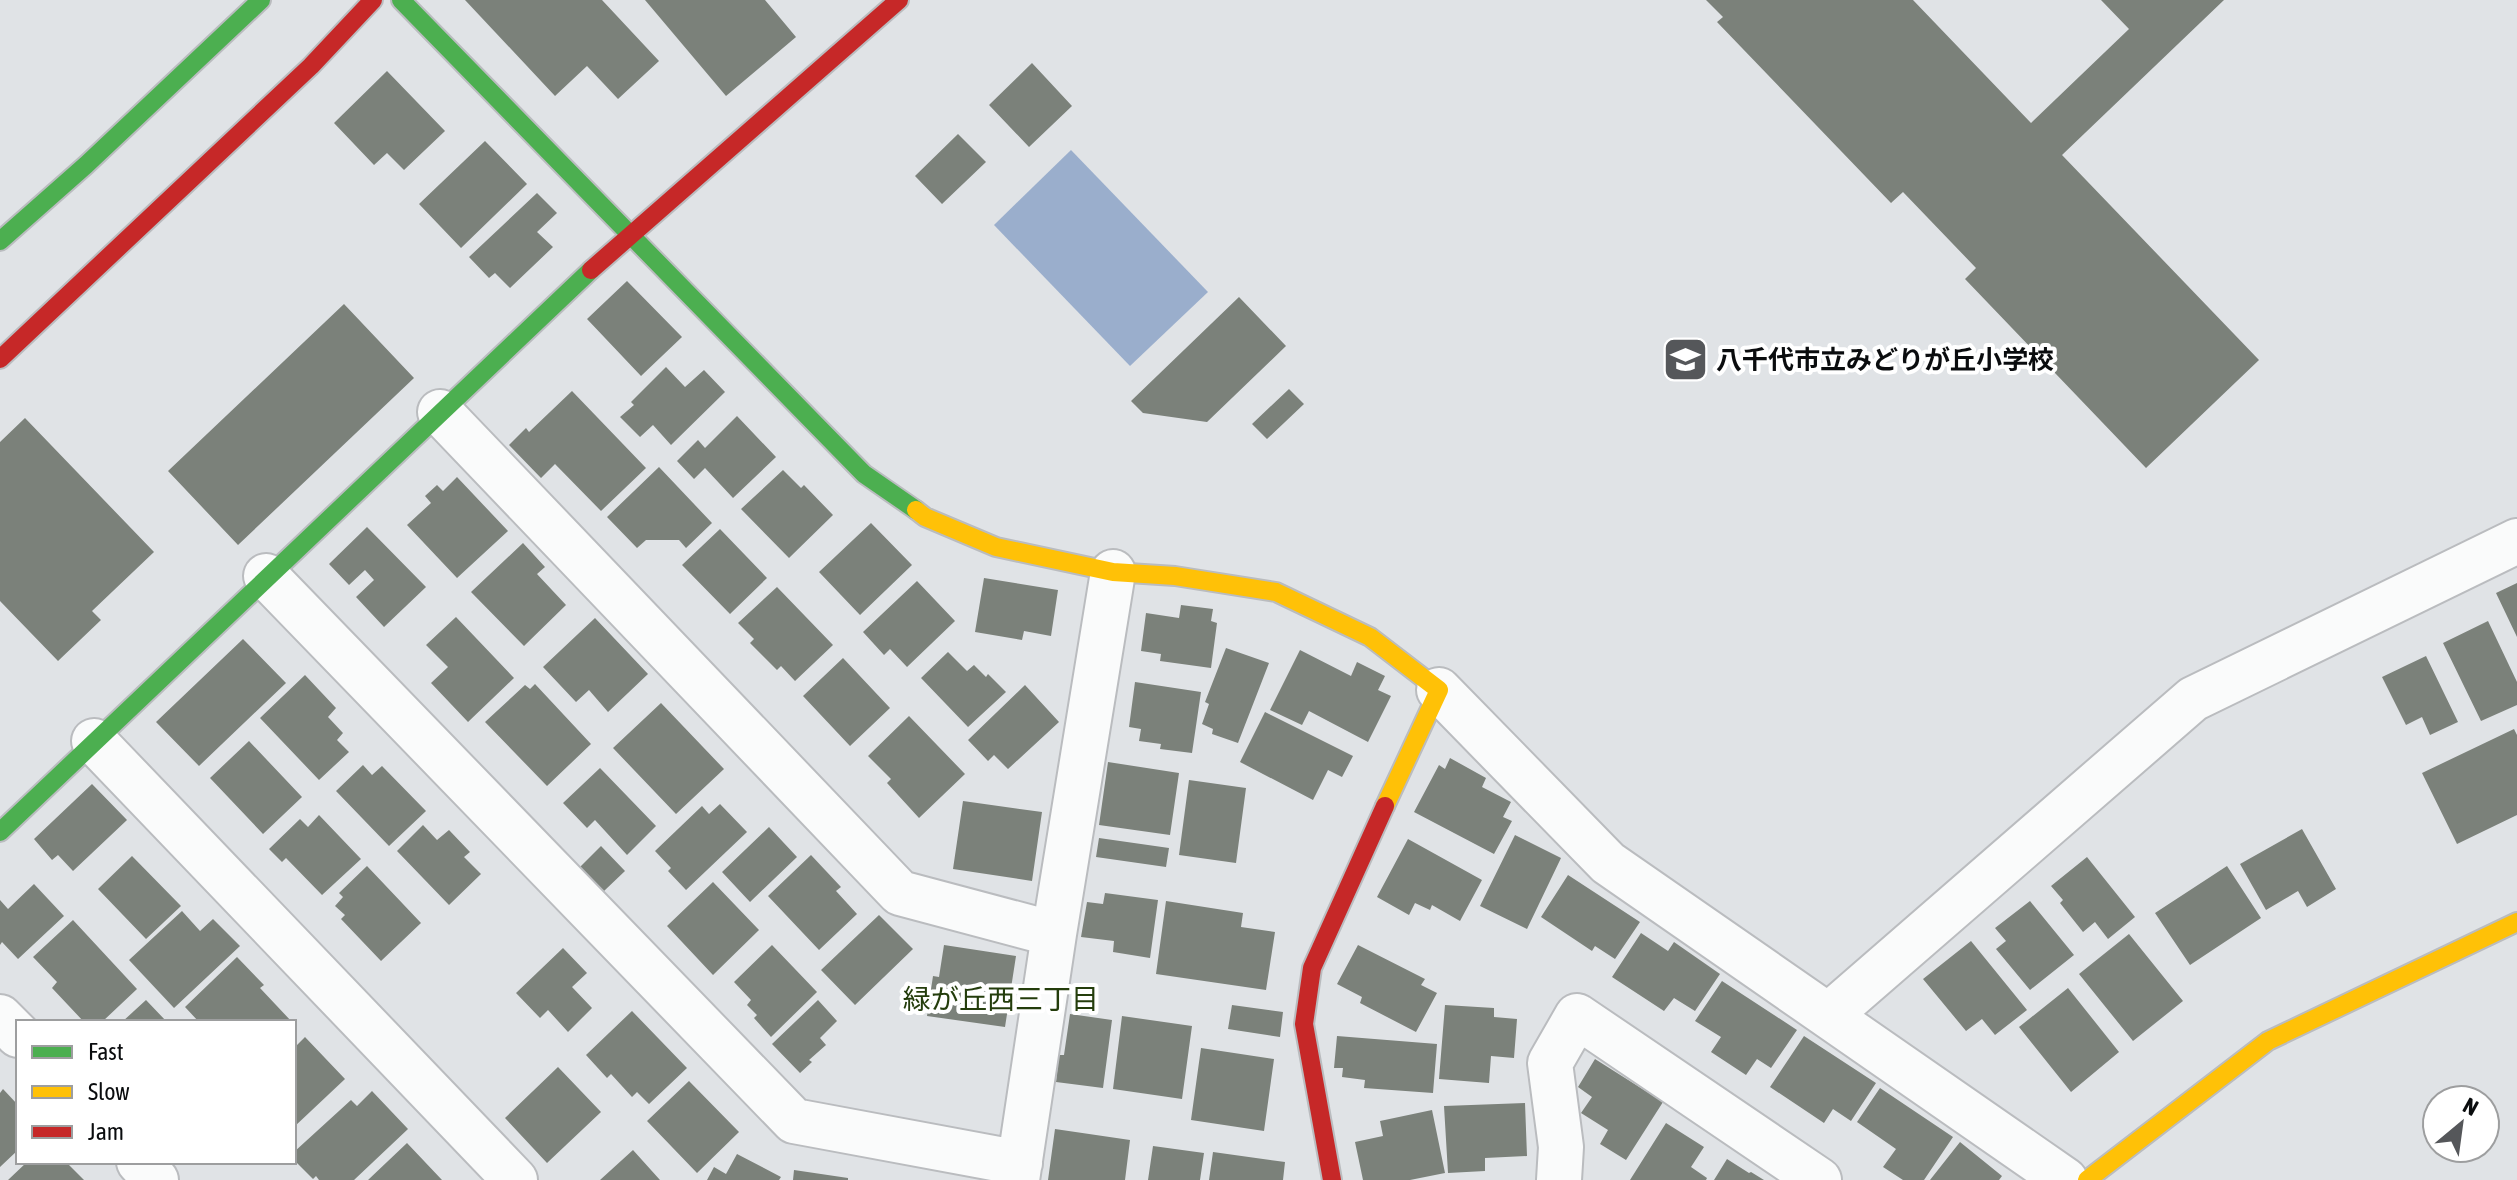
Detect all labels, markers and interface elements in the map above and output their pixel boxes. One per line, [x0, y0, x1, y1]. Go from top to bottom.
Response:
school or university icon: 八千代市立みどりが丘小学校 [1661, 336, 1709, 384]
place label: 八千代市立みどりが丘小学校 [1716, 345, 2054, 375]
district label: 緑が丘西三丁目 [903, 983, 1099, 1015]
legend [16, 1020, 296, 1164]
text: Fast [88, 1038, 124, 1065]
text: Slow [88, 1078, 130, 1105]
north arrow [2421, 1084, 2501, 1164]
text: N [2459, 1092, 2483, 1121]
text: Jam [88, 1118, 124, 1145]

